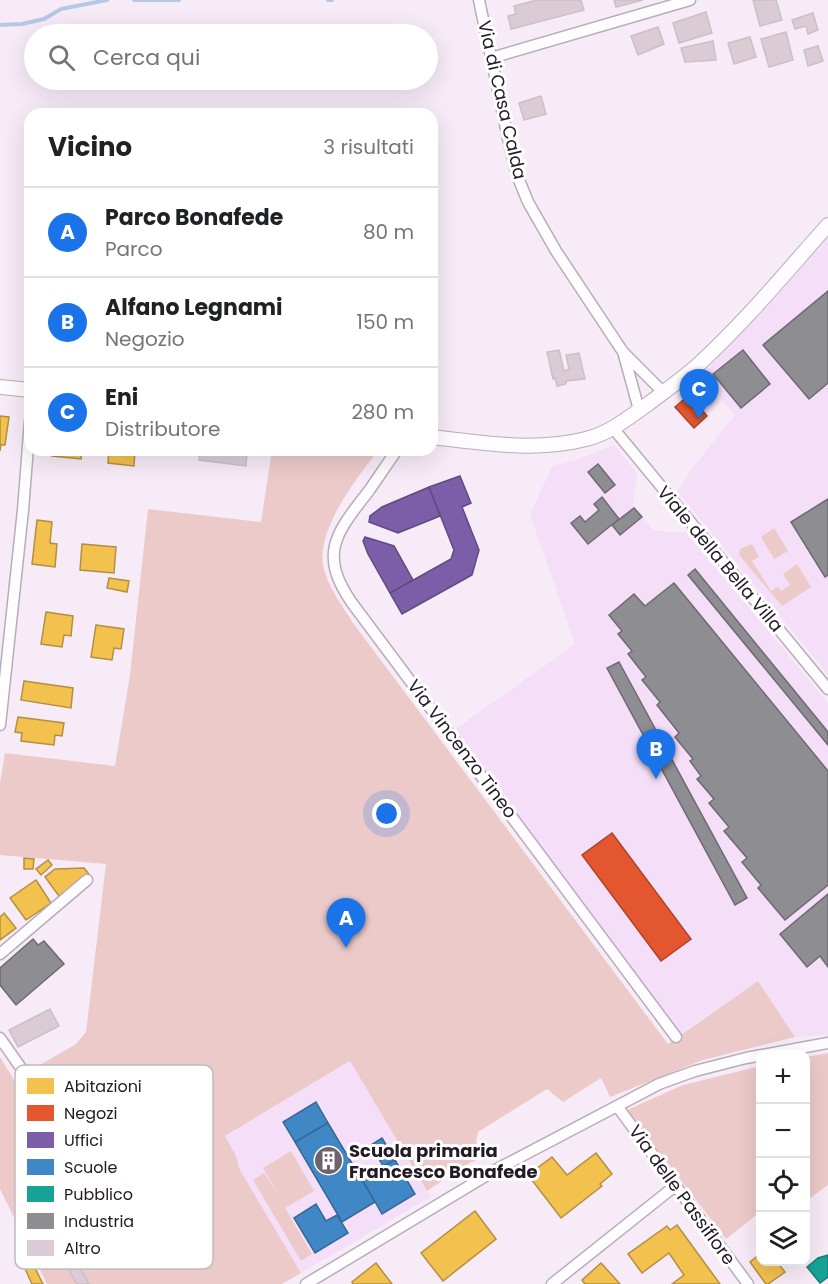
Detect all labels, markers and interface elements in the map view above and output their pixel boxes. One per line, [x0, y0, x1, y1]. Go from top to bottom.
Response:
street label: Via di Casa Calda [472, 18, 533, 182]
search box [24, 24, 438, 90]
icon: search [45, 41, 78, 74]
text: Cerca qui [93, 42, 200, 73]
text: Vicino [48, 129, 132, 165]
text: 3 risultati [323, 133, 414, 161]
text: Parco Bonafede [105, 202, 283, 233]
text: A [60, 218, 75, 246]
text: 80 m [363, 218, 414, 246]
text: Parco [105, 235, 163, 263]
text: Alfano Legnami [105, 292, 283, 323]
text: B [61, 308, 74, 336]
text: 150 m [357, 308, 414, 336]
text: Negozio [105, 325, 185, 353]
pin: C [680, 370, 718, 419]
text: Eni [105, 382, 138, 413]
text: C [60, 398, 75, 426]
text: 280 m [351, 398, 414, 426]
text: Distributore [105, 415, 220, 443]
street label: Viale della Bella Villa [652, 480, 789, 637]
street label: Via Vincenzo Tineo [402, 674, 523, 823]
pin: B [636, 730, 676, 779]
your location [372, 799, 401, 828]
pin: A [326, 898, 366, 948]
map controls [756, 1050, 810, 1266]
button: + [756, 1050, 810, 1104]
legend [15, 1065, 213, 1269]
text: Abitazioni [64, 1075, 142, 1098]
text: Negozi [64, 1102, 117, 1125]
button: − [756, 1104, 810, 1158]
street label: Via delle Passiflore [623, 1120, 742, 1270]
text: Uffici [64, 1129, 103, 1152]
place label: Scuola primaria Francesco Bonafede [349, 1138, 538, 1184]
building icon: Scuola primaria Francesco Bonafede [312, 1145, 344, 1177]
text: Scuole [64, 1156, 118, 1179]
button: locate [756, 1158, 810, 1212]
text: Pubblico [64, 1183, 133, 1206]
text: Industria [64, 1210, 134, 1233]
button: layers [756, 1212, 810, 1266]
text: Altro [64, 1237, 101, 1260]

